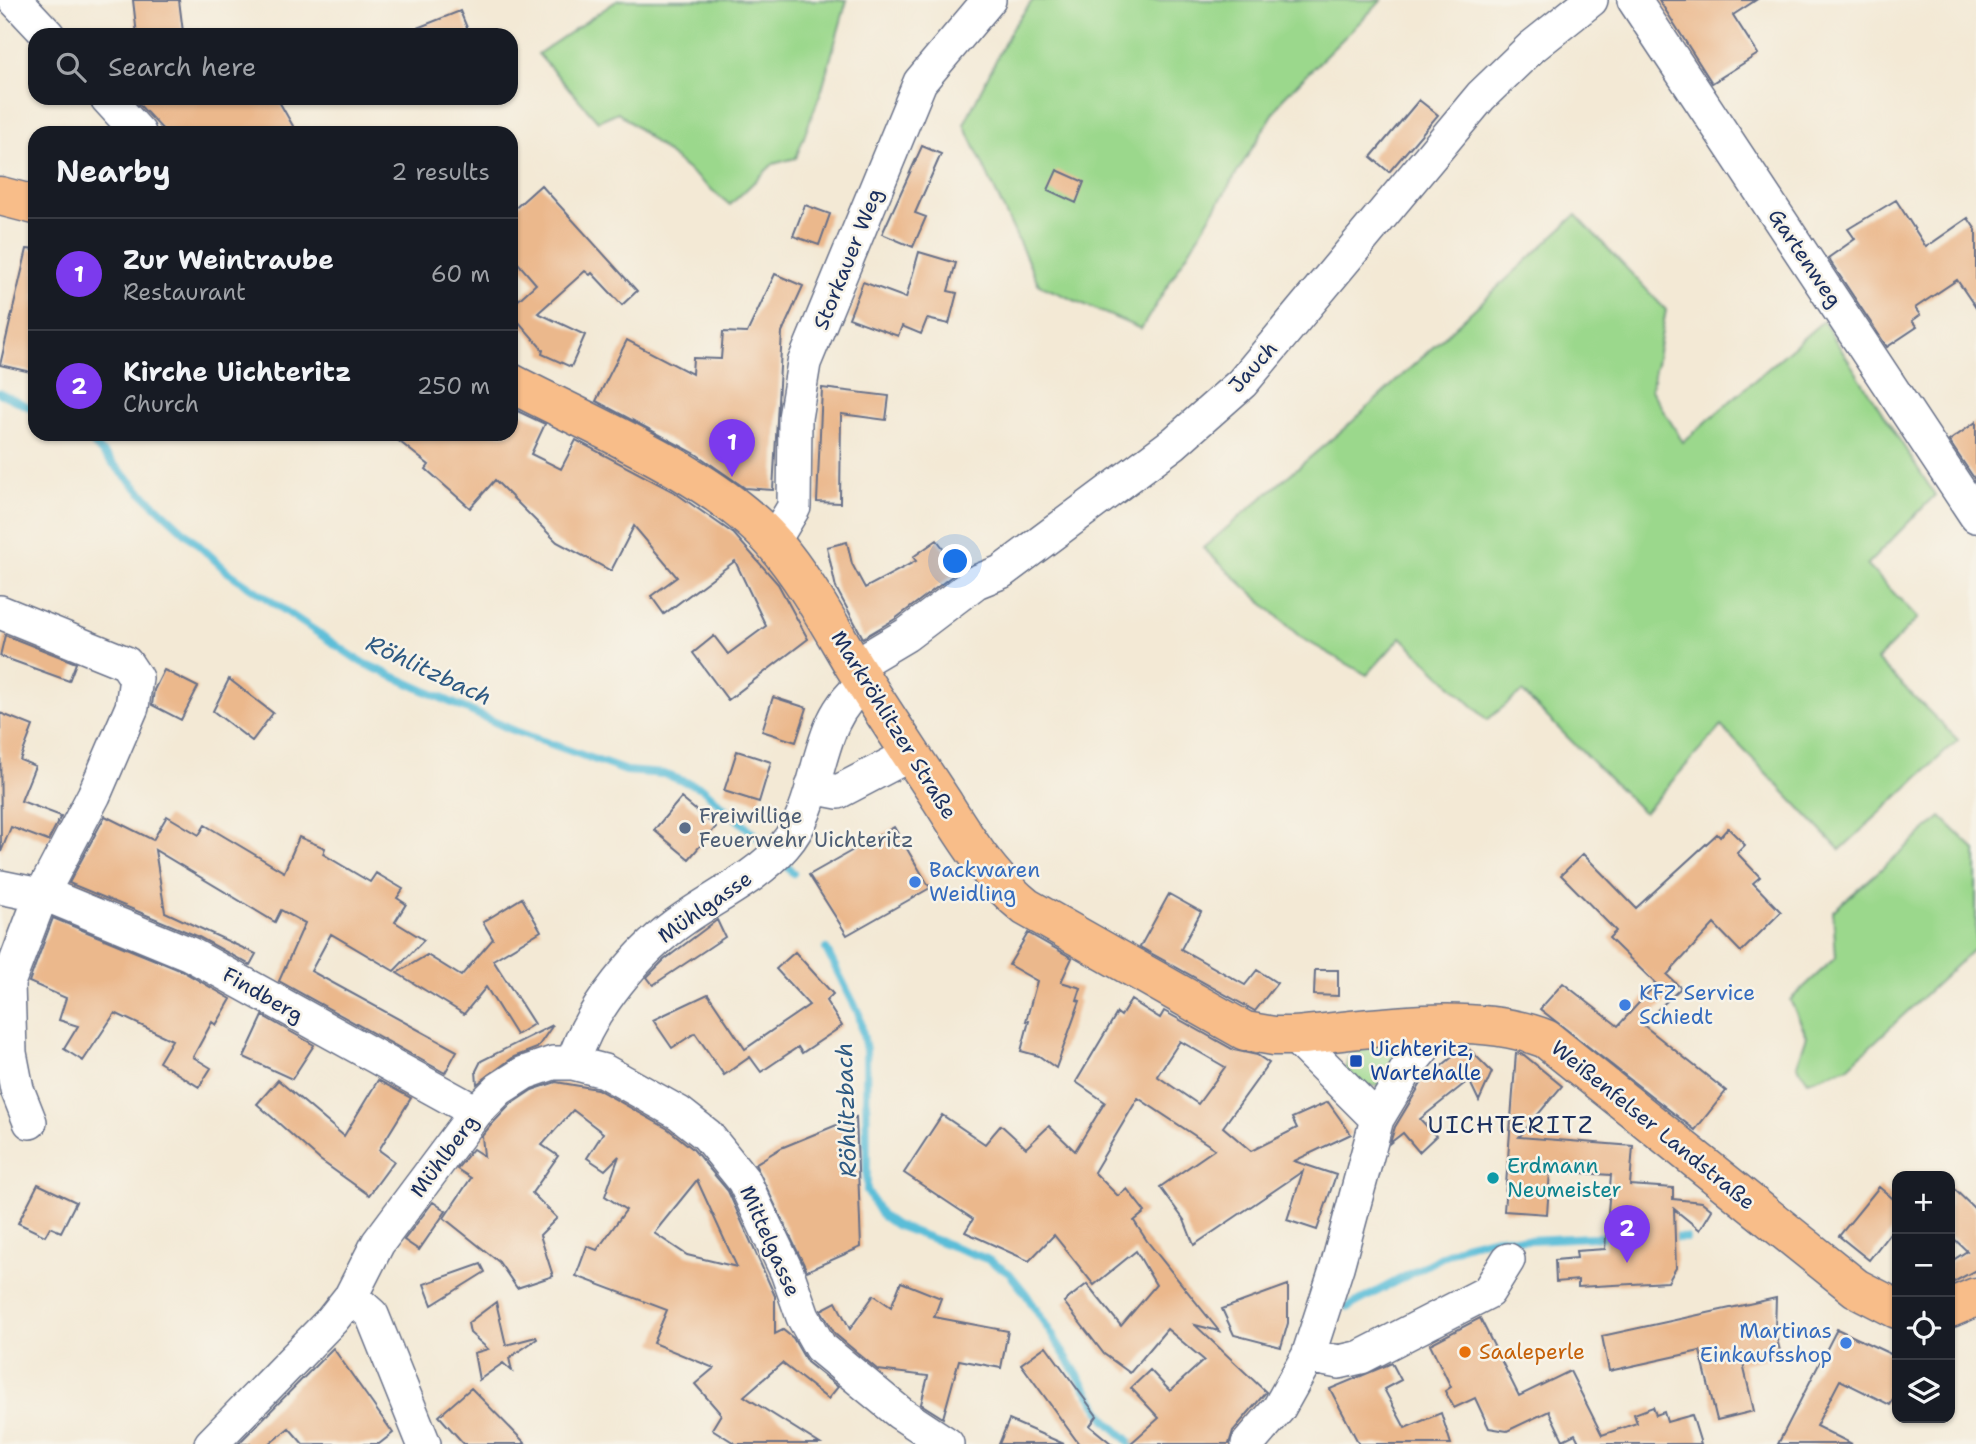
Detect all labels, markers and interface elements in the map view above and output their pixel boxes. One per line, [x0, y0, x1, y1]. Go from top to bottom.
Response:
search box [28, 28, 518, 105]
icon: search [52, 48, 90, 86]
text: Search here [108, 49, 257, 84]
text: Nearby [56, 151, 171, 192]
text: 2 results [391, 157, 490, 187]
street label: Storkauer Weg [807, 184, 889, 334]
street label: Gartenweg [1762, 203, 1848, 313]
text: Zur Weintraube [123, 242, 334, 277]
text: 1 [74, 259, 84, 289]
text: 60 m [431, 259, 490, 289]
text: Restaurant [123, 277, 246, 307]
street label: Jauch [1222, 335, 1284, 399]
text: Kirche Uichteritz [123, 354, 351, 389]
text: 2 [71, 371, 87, 401]
text: 250 m [417, 371, 490, 401]
text: Church [123, 389, 199, 419]
pin: 1 [709, 419, 755, 477]
your location [938, 544, 972, 578]
street label: Markröhlitzer Straße [825, 625, 963, 825]
water label: Röhlitzbach [361, 628, 497, 712]
place label: Freiwillige Feuerwehr Uichteritz [699, 802, 913, 854]
marker: Freiwillige Feuerwehr Uichteritz [677, 820, 693, 836]
place label: Backwaren Weidling [929, 856, 1040, 908]
street label: Mühlgasse [652, 864, 758, 950]
marker: Backwaren Weidling [907, 874, 923, 890]
street label: Findberg [217, 961, 309, 1029]
place label: KFZ Service Schiedt [1639, 979, 1755, 1031]
marker: KFZ Service Schiedt [1617, 997, 1633, 1013]
street label: Weißenfelser Landstraße [1545, 1034, 1761, 1216]
place label: Uichteritz, Wartehalle [1370, 1035, 1482, 1087]
water label: Röhlitzbach [829, 1042, 863, 1178]
marker: Uichteritz, Wartehalle [1348, 1053, 1364, 1069]
street label: Mühlberg [404, 1109, 484, 1203]
district label: UICHTERITZ [1427, 1109, 1595, 1141]
place label: Erdmann Neumeister [1507, 1152, 1622, 1204]
marker: Erdmann Neumeister [1485, 1170, 1501, 1186]
map controls [1892, 1171, 1955, 1423]
button: + [1892, 1171, 1955, 1234]
street label: Mittelgasse [733, 1181, 807, 1301]
pin: 2 [1604, 1205, 1650, 1263]
button: − [1892, 1234, 1955, 1297]
button: locate [1892, 1297, 1955, 1360]
place label: Martinas Einkaufsshop [1700, 1317, 1832, 1369]
marker: Martinas Einkaufsshop [1838, 1335, 1854, 1351]
place label: Saaleperle [1479, 1338, 1585, 1366]
marker: Saaleperle [1457, 1344, 1473, 1360]
button: layers [1892, 1360, 1955, 1423]

